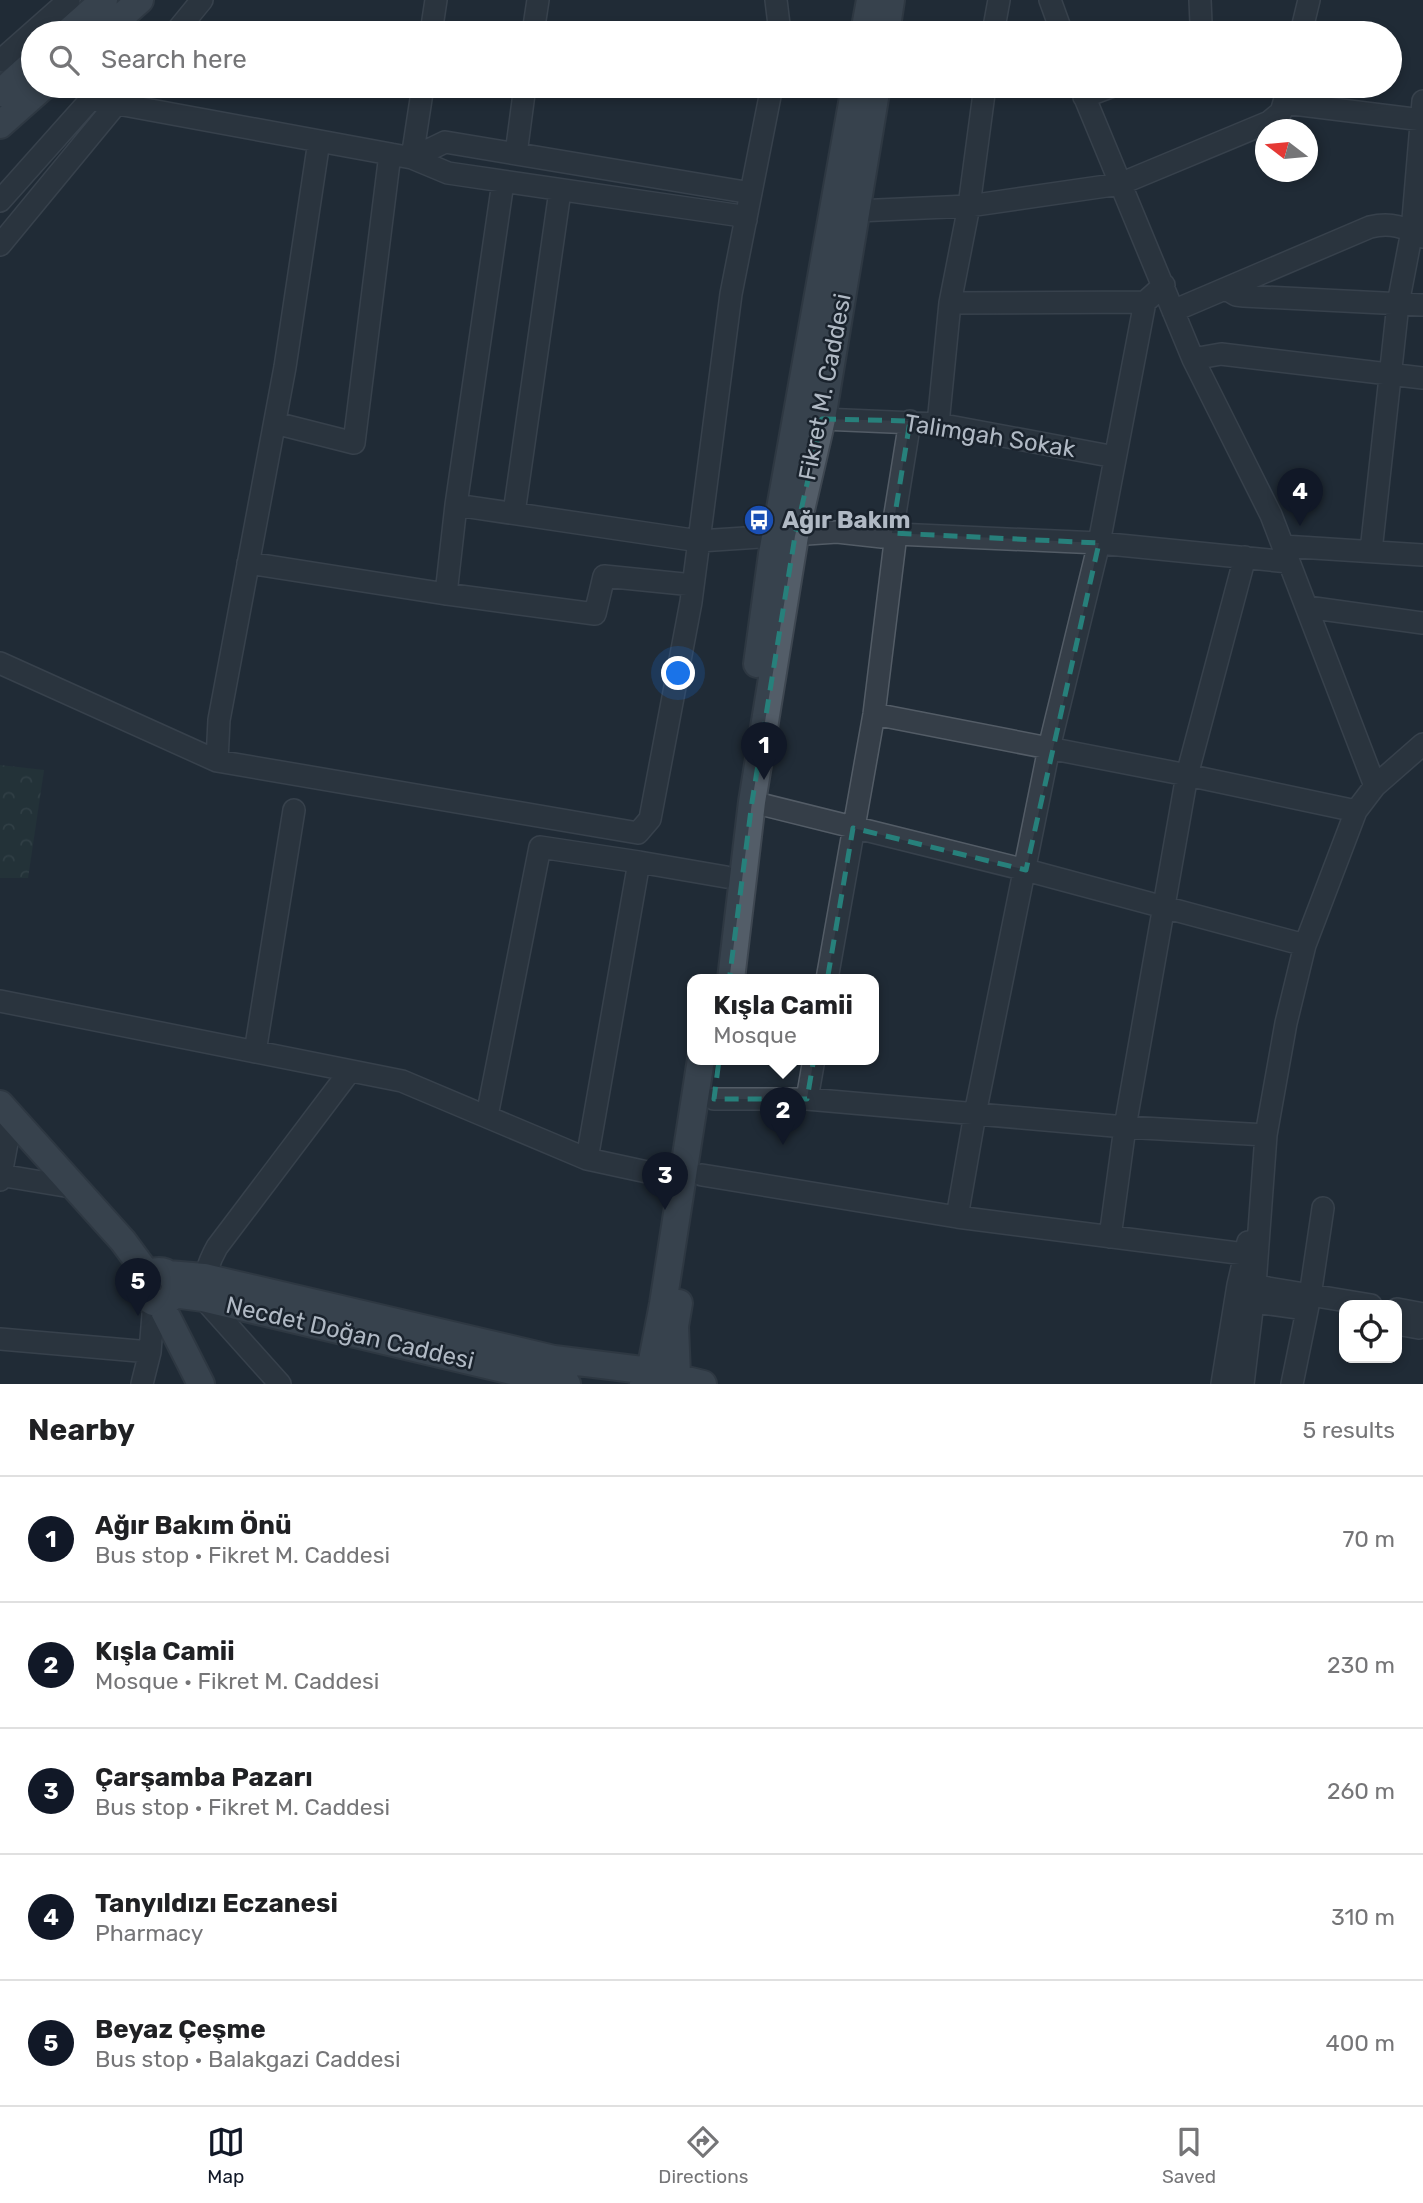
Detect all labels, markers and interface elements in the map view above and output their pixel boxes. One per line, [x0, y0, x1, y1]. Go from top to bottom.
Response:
search box [21, 21, 1402, 98]
icon: search [45, 41, 83, 79]
text: Search here [101, 44, 247, 75]
north arrow [1255, 119, 1318, 182]
street label: Fikret M. Caddesi [793, 291, 857, 483]
street label: Talimgah Sokak [903, 409, 1078, 463]
pin: 4 [1277, 468, 1323, 526]
bus stop icon: Ağır Bakım [742, 503, 776, 537]
place label: Ağır Bakım [782, 506, 911, 534]
your location [661, 656, 695, 690]
pin: 1 [741, 722, 787, 780]
popup [687, 974, 879, 1065]
text: Kışla Camii [713, 990, 853, 1021]
text: Mosque [713, 1021, 797, 1049]
pin: 2 [760, 1087, 806, 1145]
pin: 3 [642, 1152, 688, 1210]
pin: 5 [115, 1258, 161, 1316]
street label: Necdet Doğan Caddesi [223, 1291, 477, 1375]
map controls [1339, 1300, 1402, 1363]
button: locate [1339, 1300, 1402, 1363]
text: Nearby [28, 1412, 135, 1448]
text: 5 results [1302, 1416, 1395, 1444]
text: Ağır Bakım Önü [95, 1510, 292, 1541]
text: 1 [45, 1525, 57, 1553]
text: 70 m [1343, 1525, 1395, 1553]
text: Bus stop · Fikret M. Caddesi [95, 1541, 390, 1569]
text: Kışla Camii [95, 1636, 235, 1667]
text: 2 [44, 1651, 58, 1679]
text: 230 m [1327, 1651, 1395, 1679]
text: Mosque · Fikret M. Caddesi [95, 1667, 379, 1695]
text: Çarşamba Pazarı [95, 1762, 313, 1793]
text: 3 [43, 1777, 59, 1805]
text: 260 m [1327, 1777, 1395, 1805]
text: Bus stop · Fikret M. Caddesi [95, 1793, 390, 1821]
text: Tanyıldızı Eczanesi [95, 1888, 338, 1919]
text: 4 [43, 1903, 59, 1931]
text: 310 m [1331, 1903, 1395, 1931]
text: Pharmacy [95, 1919, 203, 1947]
text: Beyaz Çeşme [95, 2014, 266, 2045]
text: 5 [44, 2029, 58, 2057]
text: 400 m [1325, 2029, 1395, 2057]
text: Bus stop · Balakgazi Caddesi [95, 2045, 401, 2073]
tab: Map [207, 2123, 245, 2188]
tab: Directions [658, 2123, 748, 2188]
tab: Saved [1162, 2123, 1216, 2188]

